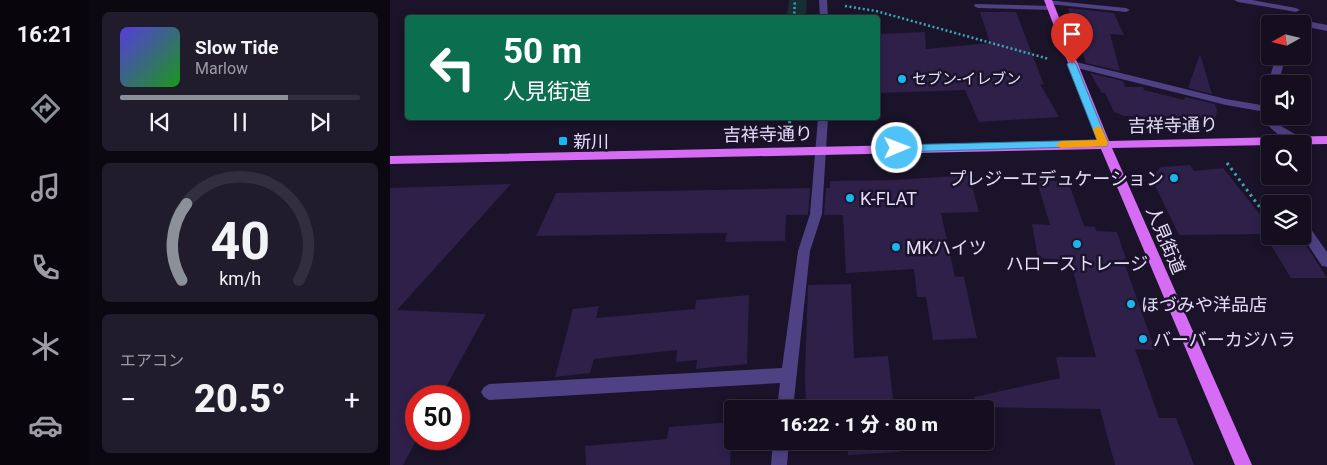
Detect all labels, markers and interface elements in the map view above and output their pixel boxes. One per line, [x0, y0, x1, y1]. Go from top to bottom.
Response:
pin [1051, 13, 1093, 64]
north arrow [1261, 15, 1311, 65]
map controls [1261, 15, 1311, 245]
icon: arrive [1058, 20, 1086, 48]
text: 16:21 [17, 22, 73, 47]
text: 50 m [503, 31, 582, 72]
icon: left [420, 35, 485, 100]
text: Slow Tide [195, 36, 278, 59]
text: Marlow [195, 59, 248, 78]
place label: セブン-イレブン [912, 70, 1021, 88]
marker: セブン-イレブン [896, 73, 908, 85]
button: sound [1261, 75, 1311, 125]
text: 人見街道 [503, 79, 591, 104]
icon: directions [28, 91, 63, 126]
icon: previous [146, 108, 174, 136]
icon: pause [226, 108, 254, 136]
icon: next [306, 108, 334, 136]
street label: 吉祥寺通り [1128, 114, 1218, 136]
position arrow [870, 121, 922, 173]
street label: 吉祥寺通り [723, 123, 813, 145]
place label: 新川 [573, 131, 609, 152]
marker: 新川 [557, 135, 569, 147]
button: search [1261, 135, 1311, 185]
place label: プレジーエデュケーション [948, 168, 1164, 189]
icon: music [28, 170, 63, 205]
marker: プレジーエデュケーション [1168, 172, 1180, 184]
place label: K-FLAT [860, 188, 917, 209]
marker: K-FLAT [844, 192, 856, 204]
button: layers [1261, 195, 1311, 245]
street label: 人見街道 [1142, 203, 1190, 277]
text: 40 [210, 211, 270, 272]
place label: MKハイツ [906, 237, 987, 258]
marker: ハローストレージ [1071, 238, 1083, 250]
marker: MKハイツ [890, 241, 902, 253]
icon: phone [28, 250, 63, 285]
place label: ハローストレージ [1006, 253, 1148, 274]
text: km/h [219, 268, 261, 289]
place label: ほづみや洋品店 [1141, 294, 1267, 315]
marker: ほづみや洋品店 [1125, 298, 1137, 310]
icon: climate [28, 329, 63, 364]
place label: バーバーカジハラ [1153, 329, 1296, 350]
marker: バーバーカジハラ [1137, 333, 1149, 345]
text: エアコン [120, 351, 184, 370]
text: 20.5° [194, 377, 286, 421]
text: − [120, 383, 136, 416]
text: + [344, 383, 360, 416]
speed limit sign: 50 [405, 385, 470, 450]
icon: car [28, 408, 63, 443]
text: 16:22 · 1 分 · 80 m [780, 413, 938, 436]

